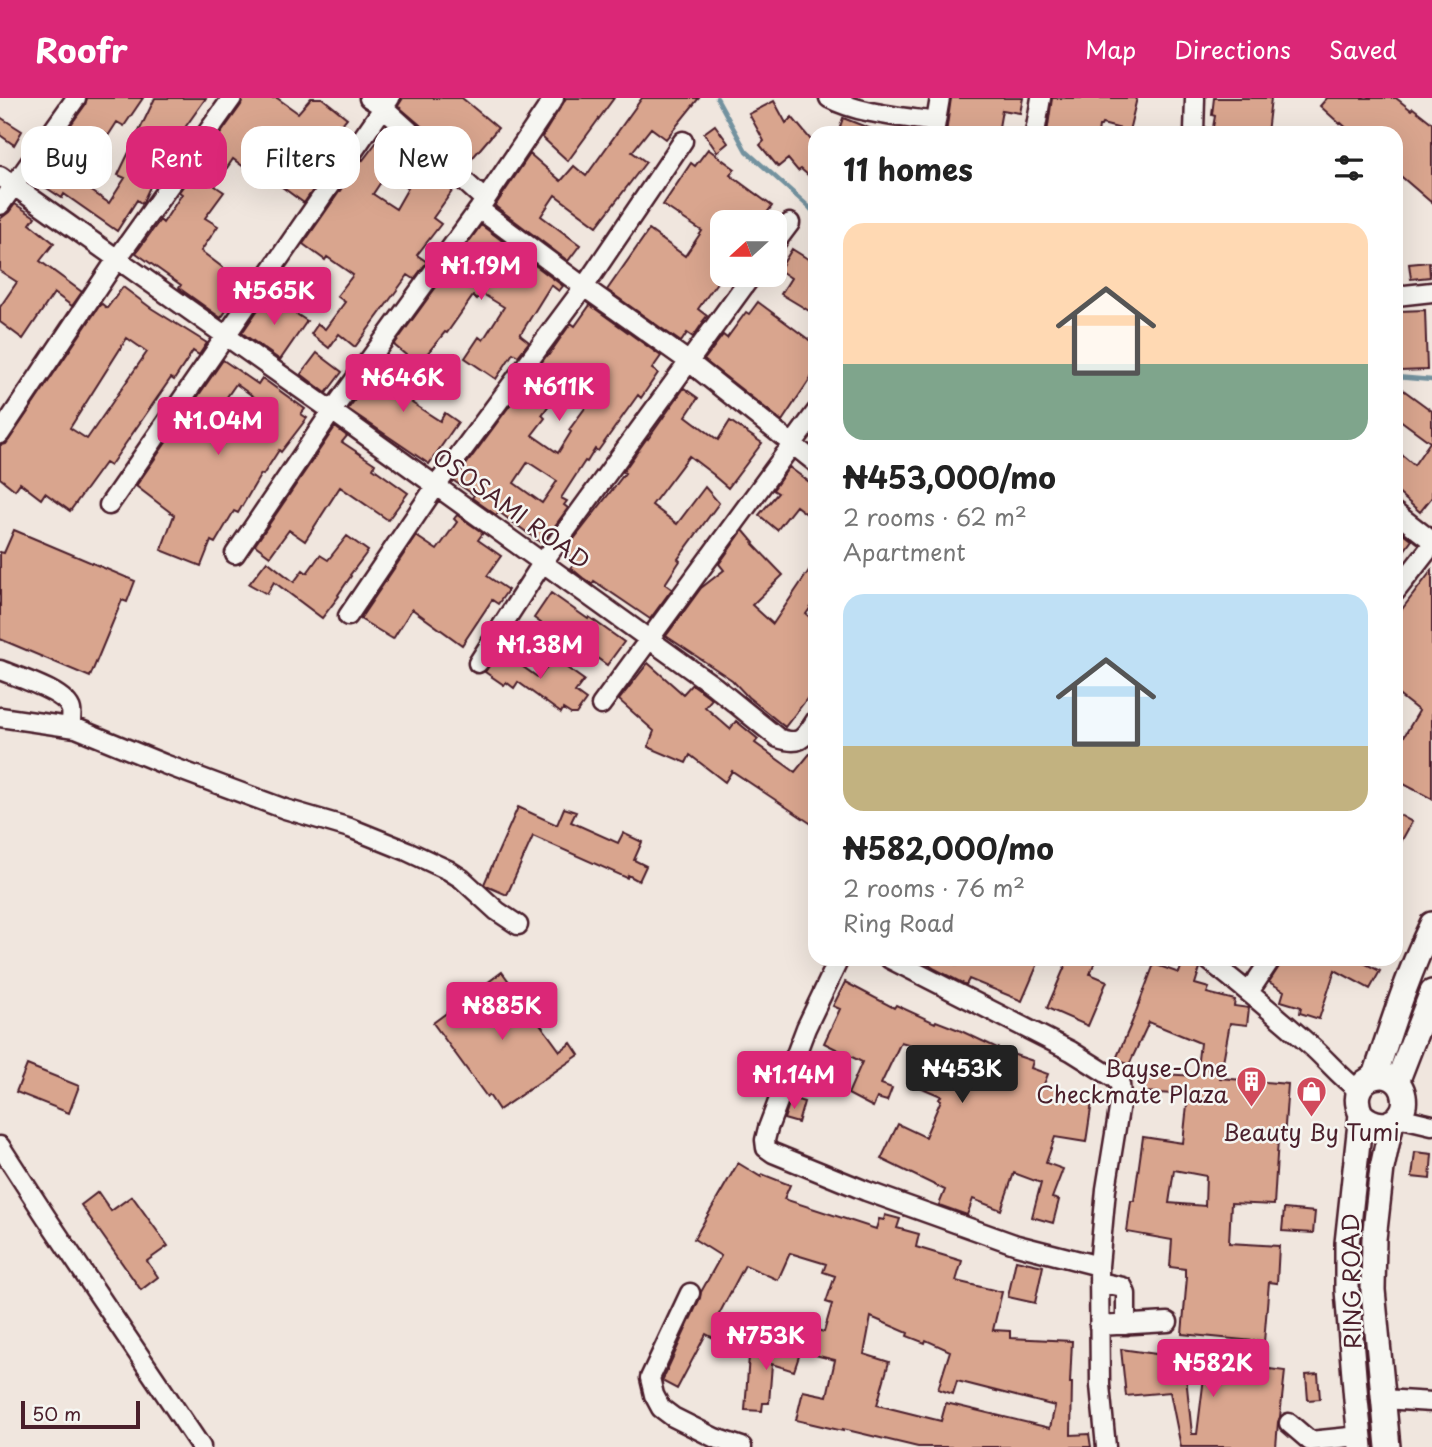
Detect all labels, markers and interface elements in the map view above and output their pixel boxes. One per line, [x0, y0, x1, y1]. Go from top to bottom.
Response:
text: Roofr [35, 24, 128, 74]
text: Map [1085, 31, 1136, 67]
text: Directions [1174, 31, 1291, 67]
text: Saved [1329, 31, 1397, 67]
chip: Buy [21, 126, 112, 189]
chip: Rent [126, 126, 227, 189]
chip: Filters [241, 126, 360, 189]
chip: New [374, 126, 472, 189]
text: 11 homes [843, 146, 973, 191]
icon: filters [1330, 149, 1368, 187]
north arrow [710, 210, 788, 287]
map controls [710, 210, 787, 287]
pin: ₦1.19M [424, 242, 538, 302]
text: ₦1.19M [441, 247, 521, 282]
pin: ₦565K [225, 268, 323, 327]
icon: home [1043, 268, 1169, 394]
text: ₦565K [233, 272, 315, 307]
pin: ₦646K [354, 354, 452, 414]
text: ₦646K [362, 359, 444, 394]
pin: ₦611K [510, 364, 608, 423]
text: ₦611K [524, 368, 594, 403]
pin: ₦1.04M [161, 398, 275, 457]
text: ₦1.04M [173, 402, 263, 437]
street label: OSOSAMI ROAD [426, 439, 598, 577]
text: ₦453,000/mo [843, 454, 1056, 499]
text: 2 rooms · 62 m² [843, 499, 1027, 534]
text: Apartment [843, 534, 966, 569]
pin: ₦1.38M [483, 622, 597, 681]
text: ₦1.38M [497, 626, 583, 661]
icon: home [1043, 639, 1169, 765]
text: ₦582,000/mo [843, 825, 1054, 870]
text: 2 rooms · 76 m² [843, 870, 1025, 905]
text: Ring Road [843, 905, 955, 940]
pin: ₦885K [453, 982, 551, 1042]
text: ₦885K [462, 987, 542, 1022]
pin: ₦453K [913, 1046, 1011, 1105]
text: ₦453K [922, 1050, 1002, 1085]
place label: Bayse-One Checkmate Plaza [1036, 1050, 1229, 1111]
pin: ₦1.14M [737, 1052, 851, 1111]
text: ₦1.14M [753, 1056, 835, 1091]
building icon: Bayse-One Checkmate Plaza [1234, 1065, 1268, 1109]
shop icon: Beauty By Tumi [1294, 1075, 1328, 1119]
place label: Beauty By Tumi [1222, 1114, 1400, 1149]
street label: RING ROAD [1332, 1213, 1369, 1349]
pin: ₦753K [717, 1312, 815, 1372]
text: ₦753K [727, 1317, 805, 1352]
pin: ₦582K [1164, 1340, 1262, 1399]
text: ₦582K [1173, 1344, 1253, 1379]
scale bar [21, 1398, 140, 1430]
text: 50 m [32, 1399, 81, 1427]

